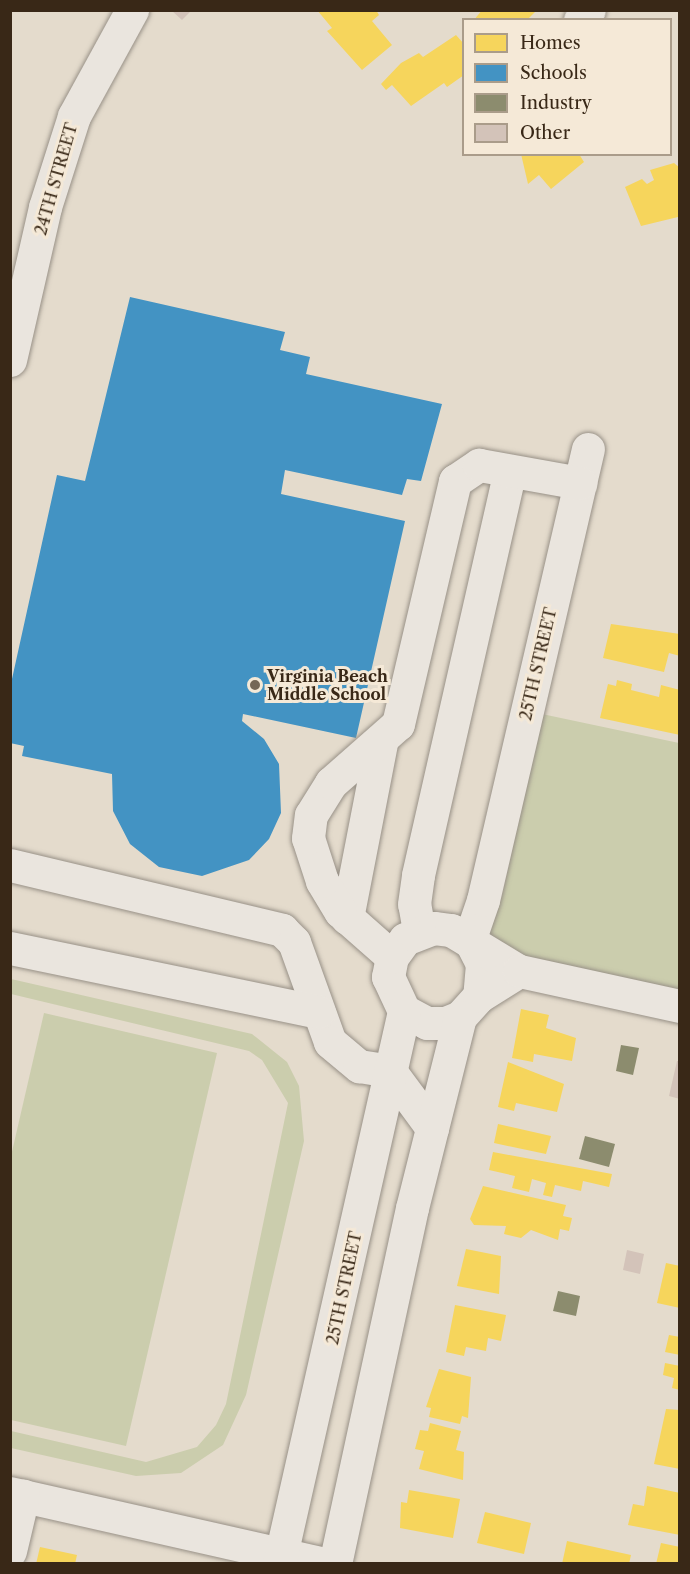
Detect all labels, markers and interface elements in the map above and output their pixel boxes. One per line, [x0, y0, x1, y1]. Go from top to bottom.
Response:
legend [462, 18, 672, 156]
text: Homes [520, 32, 581, 54]
text: Schools [520, 62, 587, 84]
text: Industry [520, 92, 592, 114]
street label: 24TH STREET [31, 121, 81, 237]
text: Other [520, 122, 570, 144]
street label: 25TH STREET [516, 606, 560, 722]
place label: Virginia Beach Middle School [267, 666, 388, 704]
marker: Virginia Beach Middle School [248, 678, 262, 692]
street label: 25TH STREET [323, 1230, 365, 1346]

